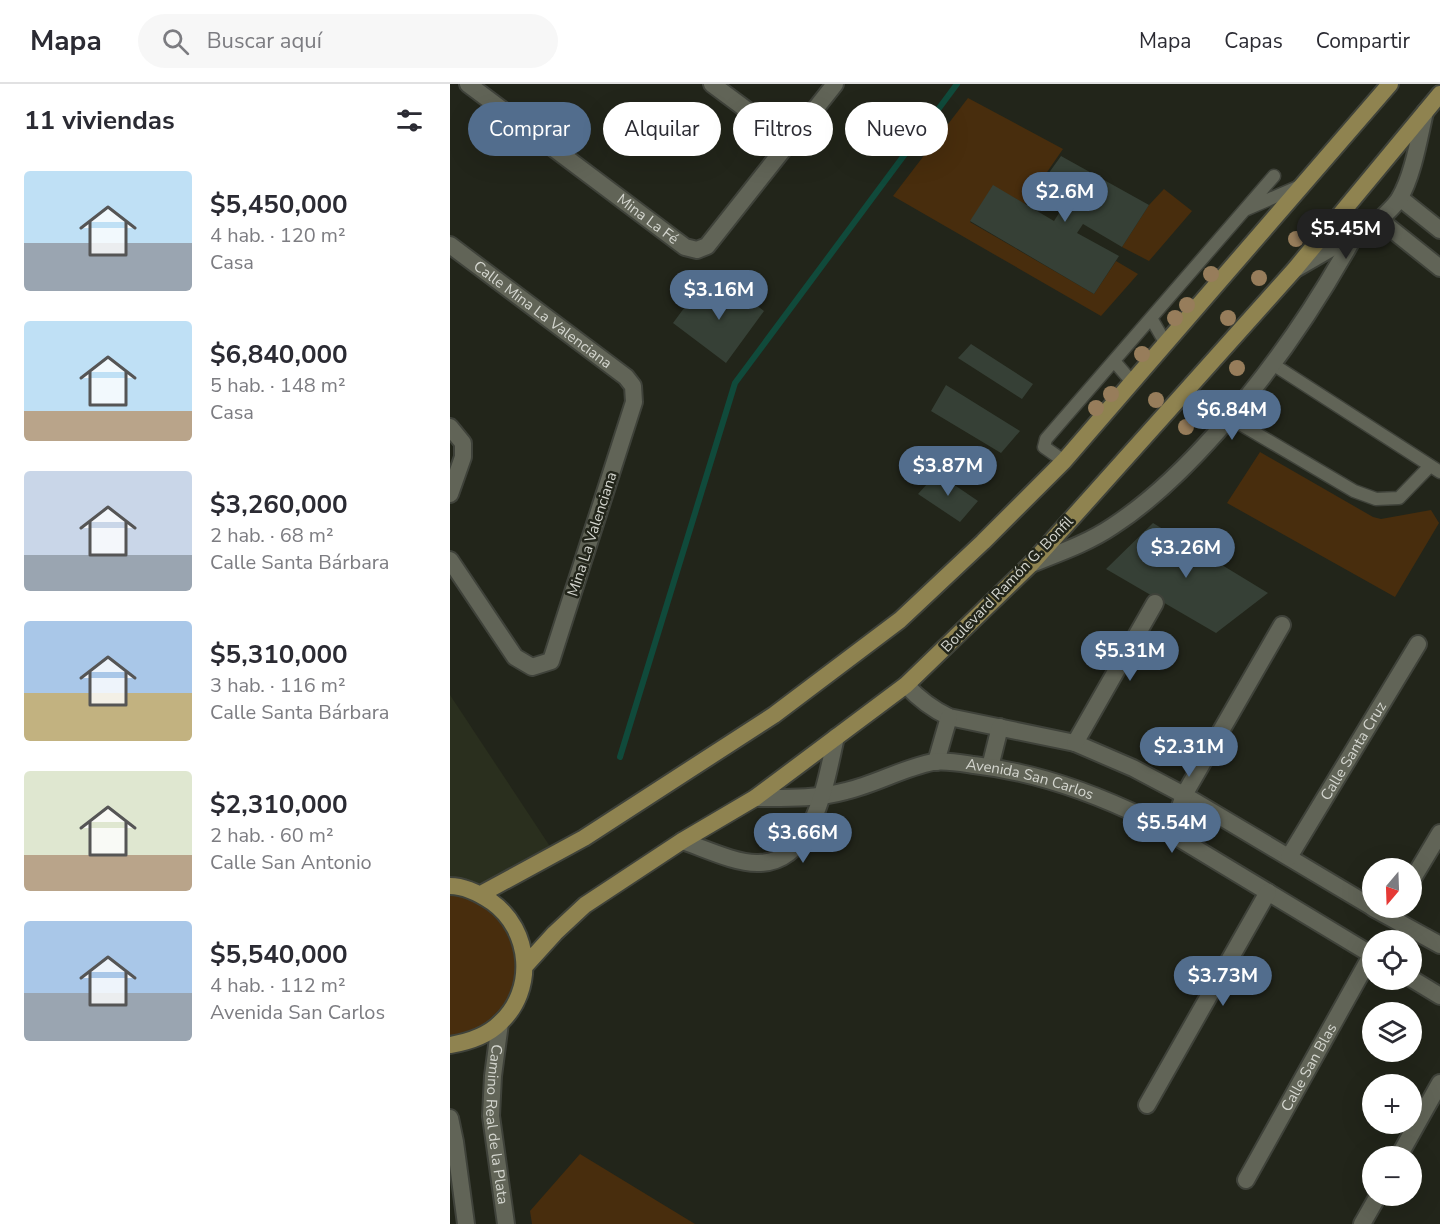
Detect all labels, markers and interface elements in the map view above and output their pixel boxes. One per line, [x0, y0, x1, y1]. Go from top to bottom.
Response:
search box [138, 14, 558, 68]
text: Mapa [30, 22, 102, 60]
icon: search [159, 25, 192, 58]
text: Buscar aquí [207, 26, 322, 56]
text: Mapa [1139, 27, 1191, 55]
text: Capas [1224, 27, 1283, 55]
text: Compartir [1316, 27, 1410, 55]
chip: Comprar [468, 102, 591, 156]
chip: Alquilar [603, 102, 721, 156]
chip: Filtros [733, 102, 833, 156]
chip: Nuevo [845, 102, 948, 156]
text: 11 viviendas [24, 103, 175, 138]
icon: filters [393, 104, 426, 137]
pin: $2.6M [1023, 172, 1107, 223]
text: $2.6M [1036, 178, 1094, 205]
text: $5,450,000 [210, 187, 348, 222]
street label: Mina La Fé [613, 189, 683, 249]
icon: home [72, 195, 144, 267]
pin: $5.45M [1297, 209, 1395, 260]
text: $5.45M [1311, 215, 1381, 242]
text: 4 hab. · 120 m² [210, 222, 346, 249]
text: Casa [210, 249, 254, 276]
street label: Calle Mina La Valenciana [469, 256, 616, 373]
pin: $3.16M [670, 270, 768, 321]
text: $3.16M [684, 276, 754, 303]
text: $6,840,000 [210, 337, 348, 372]
icon: home [72, 345, 144, 417]
text: 5 hab. · 148 m² [210, 372, 346, 399]
pin: $6.84M [1183, 390, 1281, 441]
text: $6.84M [1197, 396, 1267, 423]
text: Casa [210, 399, 254, 426]
pin: $3.87M [899, 446, 997, 497]
text: $3.87M [913, 452, 983, 479]
street label: Mina La Valenciana [562, 469, 622, 599]
text: $3,260,000 [210, 487, 348, 522]
icon: home [72, 495, 144, 567]
street label: Boulevard Ramón G. Bonfil [937, 511, 1078, 656]
text: 2 hab. · 68 m² [210, 522, 334, 549]
pin: $3.26M [1137, 528, 1235, 579]
text: $3.26M [1151, 534, 1221, 561]
text: Calle Santa Bárbara [210, 549, 389, 576]
pin: $5.31M [1081, 631, 1179, 682]
text: $5,310,000 [210, 637, 348, 672]
text: $5.31M [1095, 637, 1165, 664]
icon: home [72, 645, 144, 717]
text: 3 hab. · 116 m² [210, 672, 346, 699]
street label: Calle Santa Cruz [1316, 698, 1391, 804]
text: Calle Santa Bárbara [210, 699, 389, 726]
pin: $2.31M [1140, 727, 1238, 778]
text: $2.31M [1154, 733, 1224, 760]
street label: Avenida San Carlos [964, 754, 1097, 805]
text: $2,310,000 [210, 787, 348, 822]
icon: home [72, 795, 144, 867]
pin: $5.54M [1123, 803, 1221, 854]
text: $5.54M [1137, 809, 1207, 836]
pin: $3.66M [754, 813, 852, 864]
text: $3.66M [768, 819, 838, 846]
text: 2 hab. · 60 m² [210, 822, 334, 849]
text: Calle San Antonio [210, 849, 372, 876]
north arrow [1362, 858, 1422, 918]
map controls [1362, 858, 1422, 1206]
button: locate [1362, 930, 1422, 990]
text: $5,540,000 [210, 937, 348, 972]
icon: home [72, 945, 144, 1017]
pin: $3.73M [1174, 956, 1272, 1007]
text: $3.73M [1188, 962, 1258, 989]
text: 4 hab. · 112 m² [210, 972, 346, 999]
text: Avenida San Carlos [210, 999, 385, 1026]
button: layers [1362, 1002, 1422, 1062]
street label: Calle San Blas [1276, 1020, 1341, 1115]
street label: Camino Real de la Plata [481, 1043, 513, 1206]
button: + [1362, 1074, 1422, 1134]
button: − [1362, 1146, 1422, 1206]

